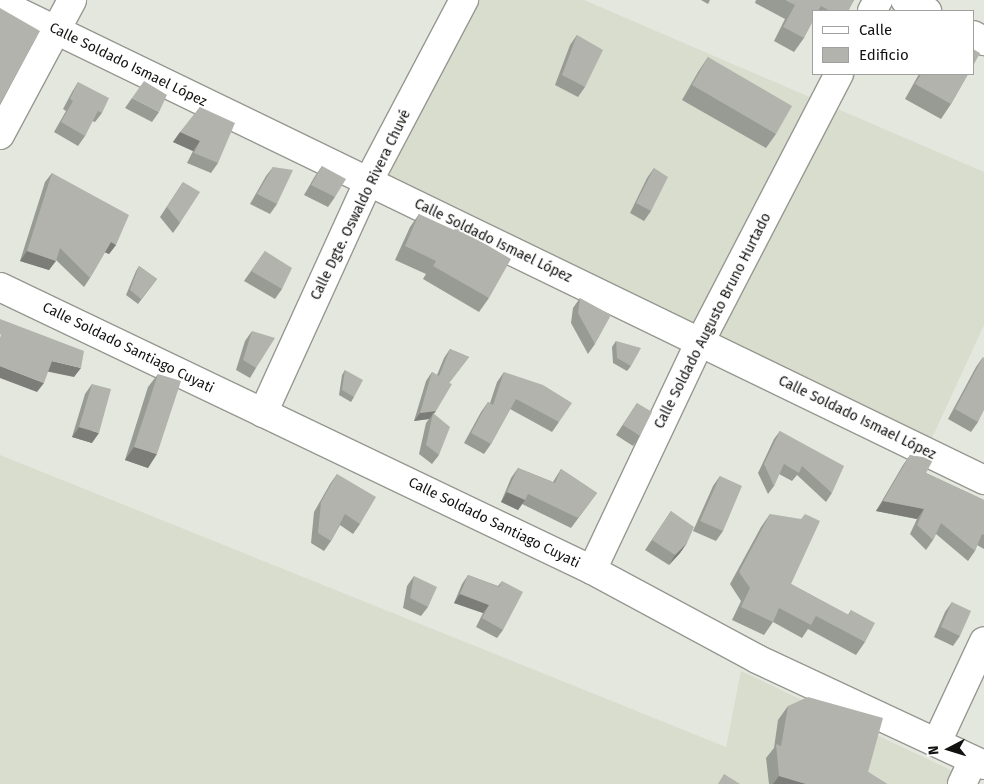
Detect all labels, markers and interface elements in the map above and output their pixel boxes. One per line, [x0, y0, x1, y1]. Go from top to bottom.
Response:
legend [812, 10, 974, 75]
street label: Calle Soldado Ismael López [46, 19, 210, 111]
text: Calle [859, 21, 892, 39]
text: Edificio [859, 46, 909, 64]
street label: Calle Dgte. Oswaldo Rivera Chuvé [307, 107, 415, 303]
street label: Calle Soldado Ismael López [411, 195, 575, 287]
street label: Calle Soldado Augusto Bruno Hurtado [651, 210, 775, 432]
street label: Calle Soldado Santiago Cuyati [40, 299, 216, 397]
street label: Calle Soldado Ismael López [775, 372, 939, 464]
street label: Calle Soldado Santiago Cuyati [406, 474, 582, 572]
north arrow [924, 724, 974, 774]
text: N [925, 745, 942, 756]

